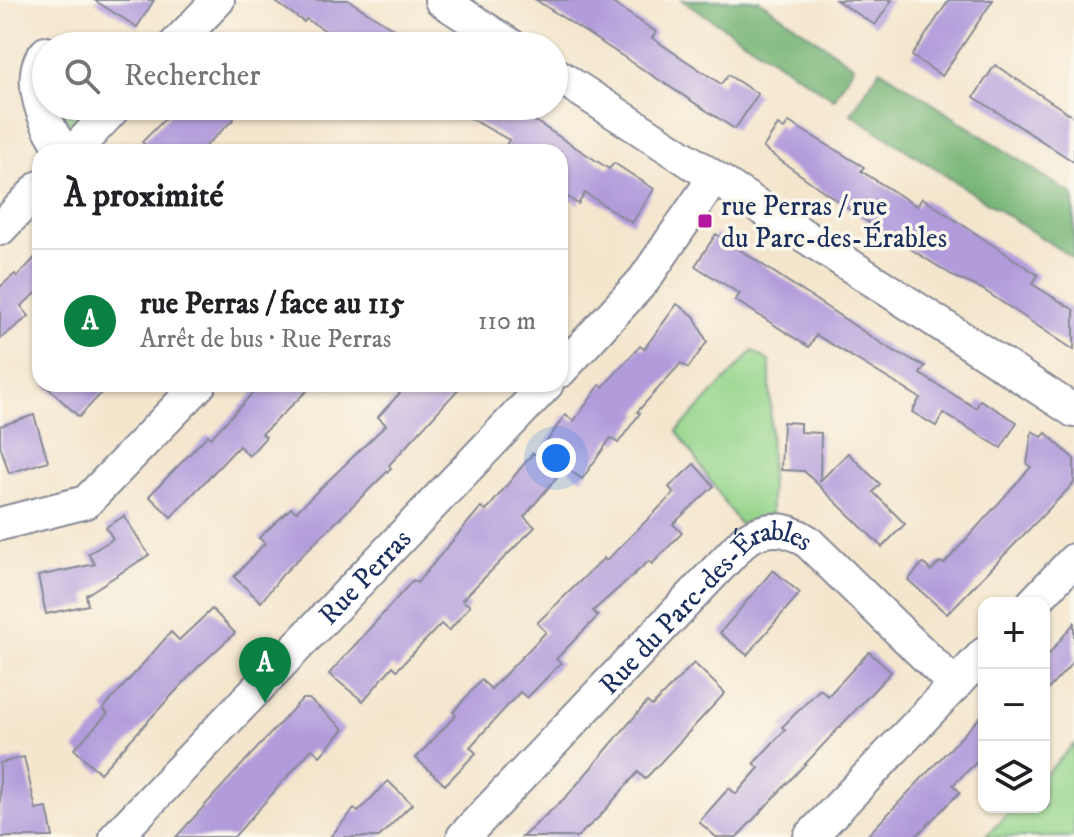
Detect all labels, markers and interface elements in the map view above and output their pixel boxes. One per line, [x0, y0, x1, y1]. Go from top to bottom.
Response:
search box [32, 32, 568, 120]
icon: search [60, 54, 104, 98]
text: Rechercher [124, 58, 260, 95]
text: À proximité [64, 175, 224, 217]
place label: rue Perras / rue du Parc-des-Érables [721, 189, 947, 256]
marker: rue Perras / rue du Parc-des-Érables [696, 212, 714, 230]
text: rue Perras / face au 115 [140, 286, 405, 323]
text: A [82, 305, 98, 338]
text: 110 m [478, 305, 536, 338]
text: Arrêt de bus · Rue Perras [140, 323, 391, 356]
your location [536, 438, 576, 478]
street label: Rue du Parc-des-Érables [592, 514, 819, 702]
street label: Rue Perras [311, 522, 419, 633]
map controls [978, 597, 1050, 813]
button: + [978, 597, 1050, 669]
pin: A [239, 637, 291, 703]
button: − [978, 669, 1050, 741]
button: layers [978, 741, 1050, 813]

